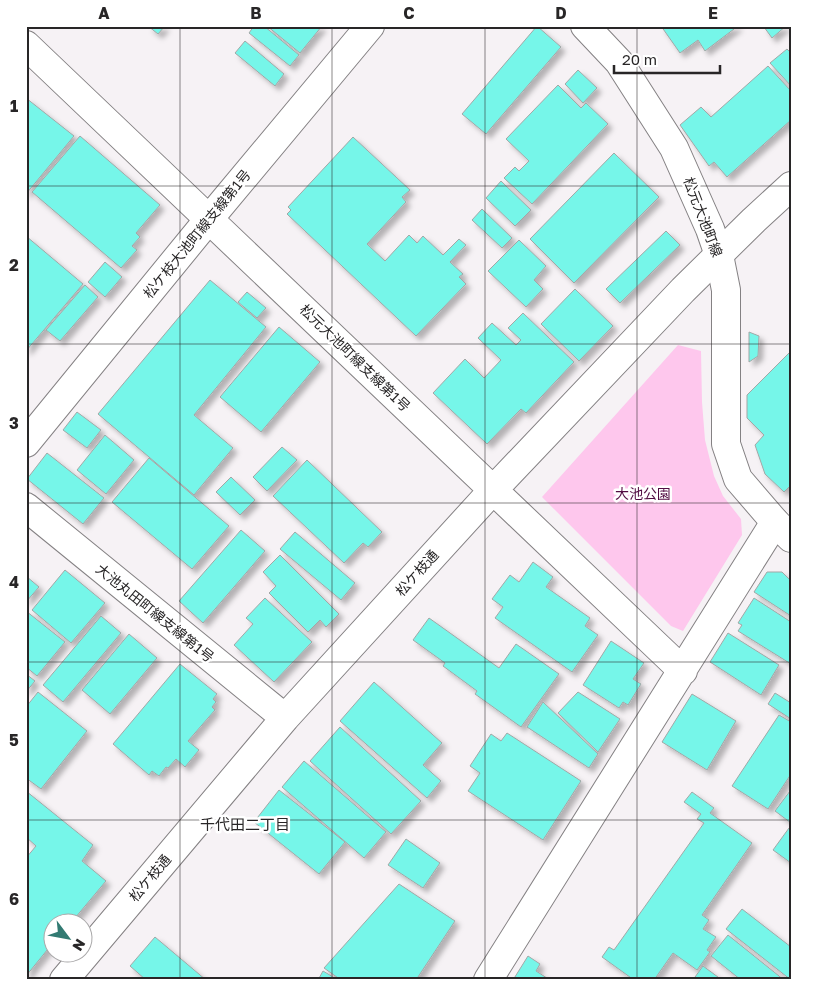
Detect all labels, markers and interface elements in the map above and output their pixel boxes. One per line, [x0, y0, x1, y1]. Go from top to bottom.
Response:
text: A [98, 3, 110, 23]
text: B [250, 3, 262, 23]
text: C [403, 3, 415, 23]
text: D [555, 3, 567, 23]
text: E [708, 3, 718, 23]
scale bar [614, 42, 721, 74]
text: 20 m [622, 50, 657, 68]
text: 1 [10, 96, 18, 116]
street label: 松ケ枝大池町線支線第1号 [139, 166, 254, 302]
street label: 松元大池町線 [680, 175, 726, 259]
text: 2 [9, 255, 19, 275]
street label: 松元大池町線支線第1号 [297, 301, 414, 415]
text: 3 [9, 413, 19, 433]
park label: 大池公園 [615, 485, 671, 502]
street label: 松ケ枝通 [392, 546, 442, 599]
street label: 大池丸田町線支線第1号 [93, 560, 218, 665]
text: 4 [9, 572, 19, 592]
text: 5 [9, 730, 19, 750]
district label: 千代田二丁目 [200, 815, 290, 833]
street label: 松ケ枝通 [125, 851, 174, 905]
text: 6 [9, 889, 19, 909]
north arrow [42, 914, 92, 964]
text: N [69, 936, 89, 954]

